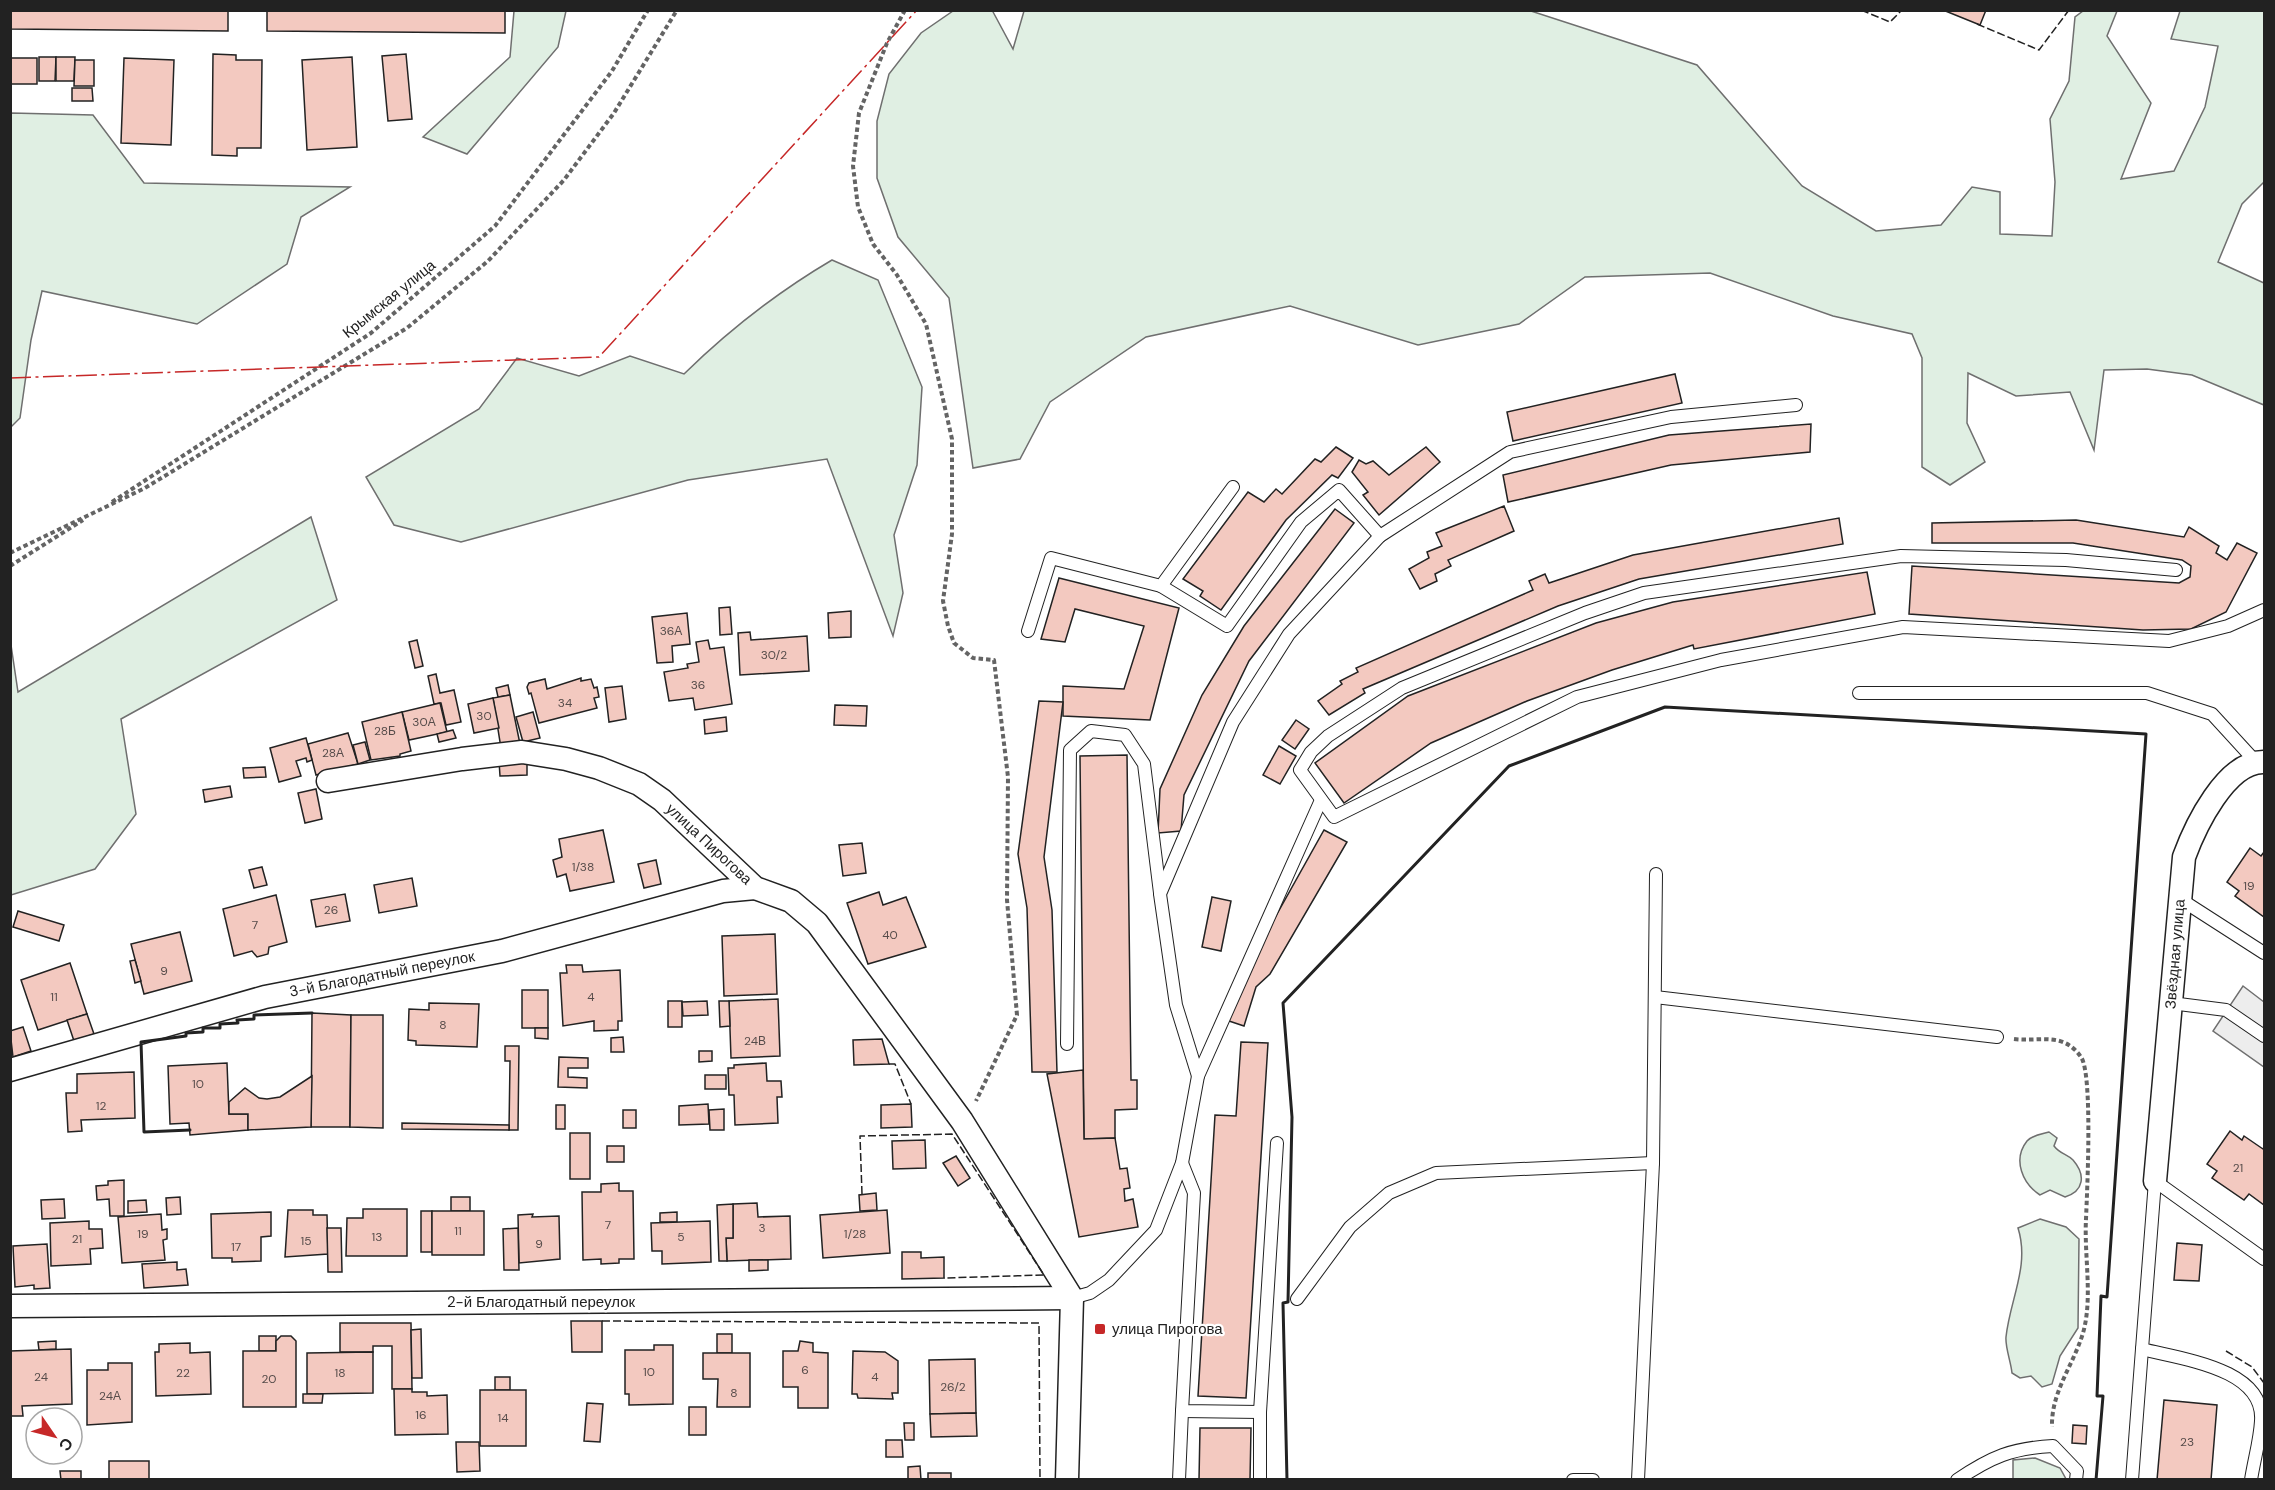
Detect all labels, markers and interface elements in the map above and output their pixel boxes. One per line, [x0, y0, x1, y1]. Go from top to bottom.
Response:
street label: Крымская улица [338, 255, 440, 343]
house number: 36А [660, 623, 682, 639]
house number: 30/2 [761, 647, 787, 663]
house number: 36 [691, 677, 705, 693]
house number: 34 [558, 695, 572, 711]
house number: 30 [476, 708, 492, 724]
house number: 30А [412, 714, 436, 730]
house number: 28Б [374, 723, 396, 739]
house number: 28А [322, 745, 344, 761]
street label: улица Пирогова [662, 799, 757, 890]
house number: 1/38 [572, 859, 594, 875]
house number: 19 [2243, 878, 2255, 894]
street label: Звёздная улица [2160, 897, 2190, 1010]
house number: 26 [324, 902, 338, 918]
house number: 7 [252, 917, 258, 933]
house number: 40 [882, 927, 898, 943]
street label: 3-й Благодатный переулок [288, 946, 477, 1002]
house number: 9 [160, 963, 168, 979]
house number: 11 [50, 989, 58, 1005]
house number: 4 [587, 989, 595, 1005]
house number: 8 [439, 1017, 447, 1033]
house number: 24В [744, 1033, 766, 1049]
house number: 10 [192, 1076, 204, 1092]
house number: 12 [96, 1098, 106, 1114]
house number: 21 [2233, 1160, 2243, 1176]
house number: 7 [605, 1217, 611, 1233]
house number: 3 [758, 1220, 766, 1236]
house number: 11 [454, 1223, 462, 1239]
house number: 19 [137, 1226, 149, 1242]
house number: 1/28 [844, 1226, 866, 1242]
house number: 13 [372, 1229, 382, 1245]
house number: 5 [677, 1229, 685, 1245]
house number: 21 [72, 1231, 82, 1247]
house number: 15 [300, 1233, 312, 1249]
house number: 9 [535, 1236, 543, 1252]
house number: 17 [231, 1239, 241, 1255]
street label: 2-й Благодатный переулок [447, 1292, 635, 1312]
place label: улица Пирогова [1112, 1319, 1223, 1339]
marker: улица Пирогова [1093, 1322, 1107, 1336]
house number: 6 [801, 1362, 809, 1378]
house number: 10 [643, 1364, 655, 1380]
house number: 22 [176, 1365, 190, 1381]
house number: 18 [334, 1365, 346, 1381]
house number: 24 [34, 1369, 48, 1385]
house number: 4 [871, 1369, 879, 1385]
house number: 20 [261, 1371, 277, 1387]
house number: 26/2 [940, 1379, 966, 1395]
house number: 8 [730, 1385, 738, 1401]
house number: 24А [99, 1388, 121, 1404]
north arrow [24, 1406, 84, 1466]
house number: 16 [415, 1407, 427, 1423]
house number: 14 [497, 1410, 509, 1426]
text: С [54, 1434, 78, 1455]
house number: 23 [2180, 1434, 2194, 1450]

